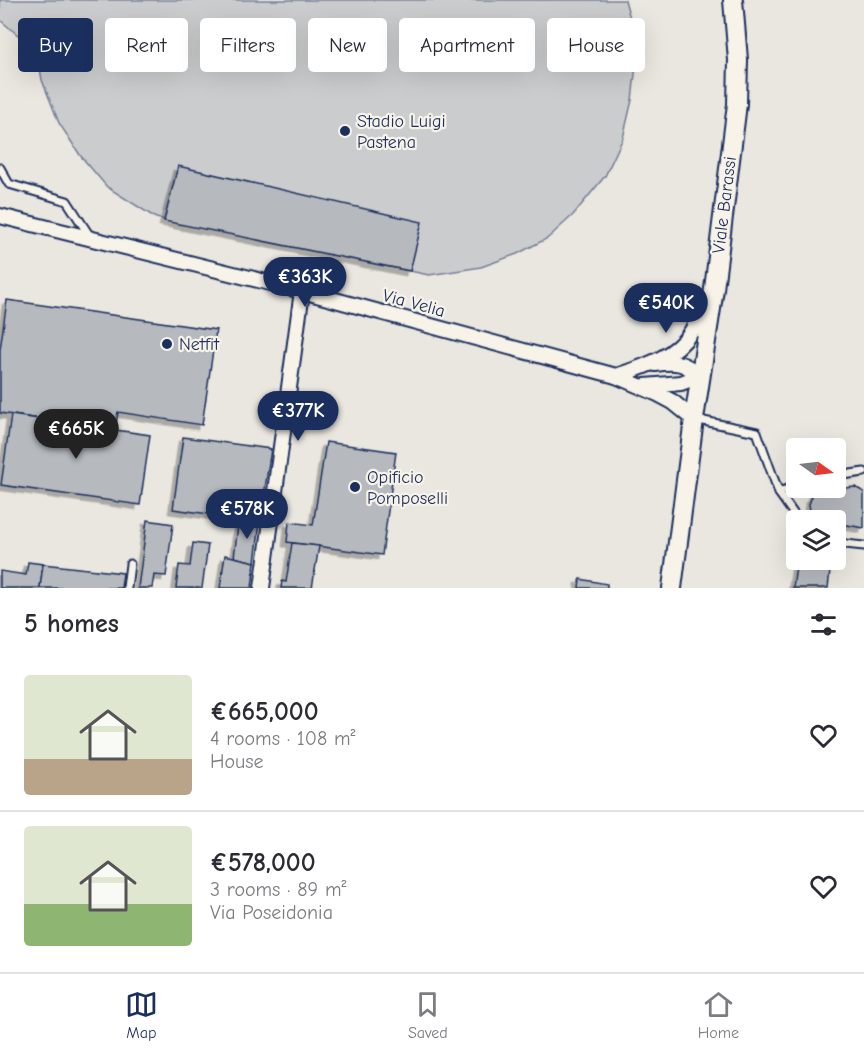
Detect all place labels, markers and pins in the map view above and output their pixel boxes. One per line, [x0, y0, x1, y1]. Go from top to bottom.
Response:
place label: Stadio Luigi Pastena [357, 111, 446, 153]
marker: Stadio Luigi Pastena [338, 124, 352, 138]
pin: €363K [263, 257, 347, 308]
pin: €540K [624, 283, 708, 334]
place label: Netfit [179, 334, 220, 355]
marker: Netfit [160, 337, 174, 351]
pin: €377K [256, 391, 340, 442]
pin: €665K [34, 409, 118, 460]
place label: Opificio Pomposelli [367, 467, 448, 509]
marker: Opificio Pomposelli [348, 480, 362, 494]
pin: €578K [205, 489, 289, 540]

